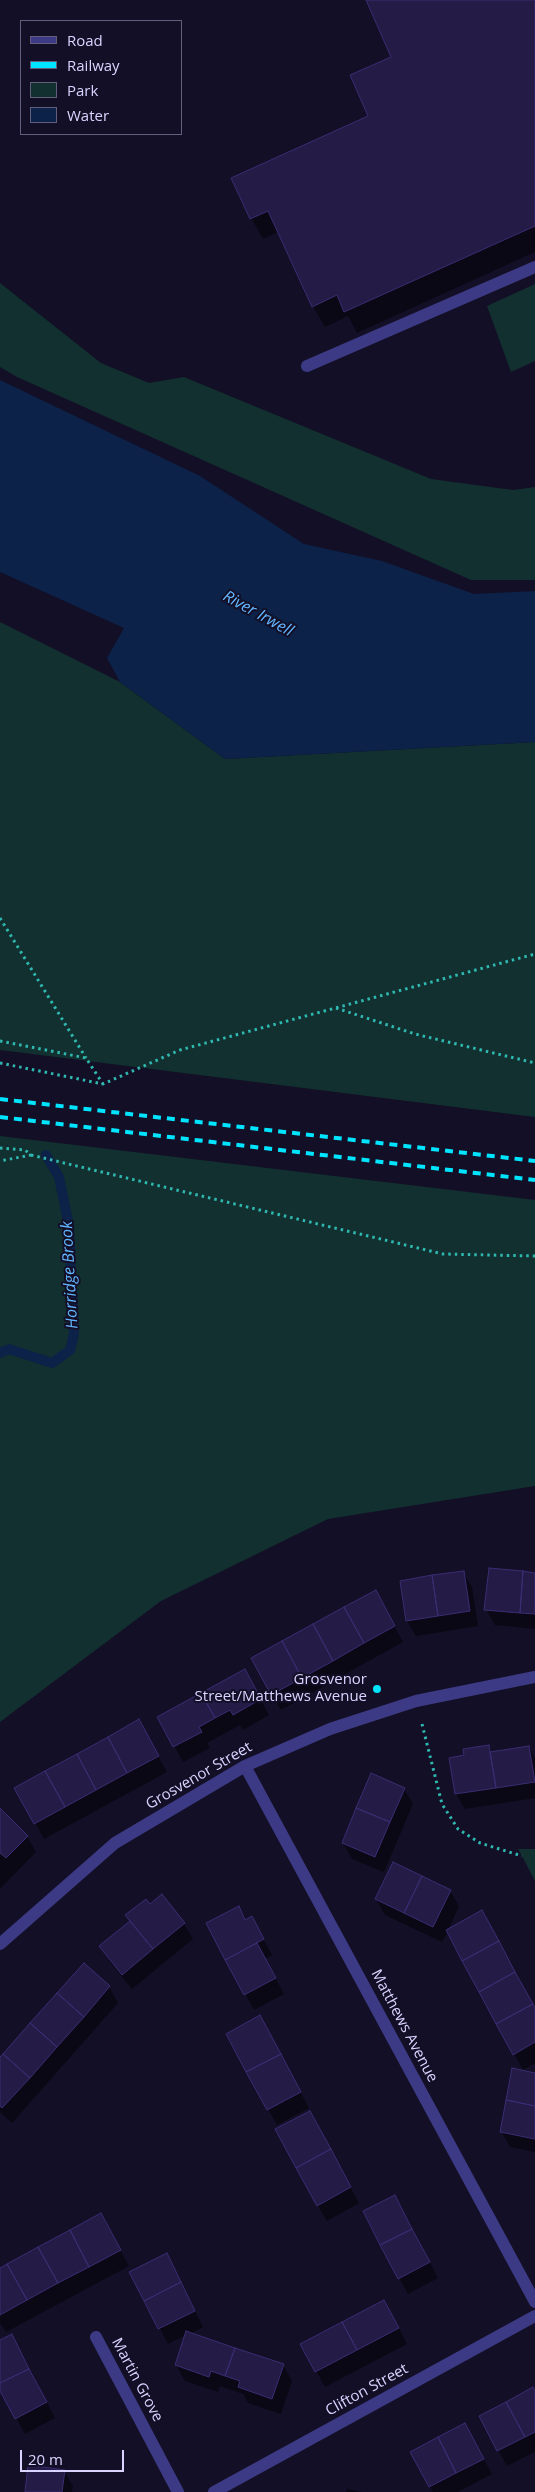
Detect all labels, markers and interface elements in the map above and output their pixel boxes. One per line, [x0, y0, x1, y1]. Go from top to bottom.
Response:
legend [20, 20, 182, 135]
text: Road [67, 30, 103, 50]
text: Railway [67, 55, 120, 75]
text: Park [67, 80, 98, 100]
text: Water [67, 105, 109, 125]
water label: River Irwell [220, 587, 296, 641]
water label: Horridge Brook [58, 1221, 82, 1329]
place label: Grosvenor Street/Matthews Avenue [195, 1671, 367, 1706]
marker: Grosvenor Street/Matthews Avenue [371, 1683, 383, 1695]
street label: Grosvenor Street [143, 1738, 255, 1814]
street label: Matthews Avenue [367, 1967, 441, 2085]
street label: Martin Grove [107, 2335, 167, 2425]
street label: Clifton Street [323, 2360, 411, 2420]
scale bar [22, 2440, 126, 2472]
text: 20 m [28, 2449, 63, 2469]

